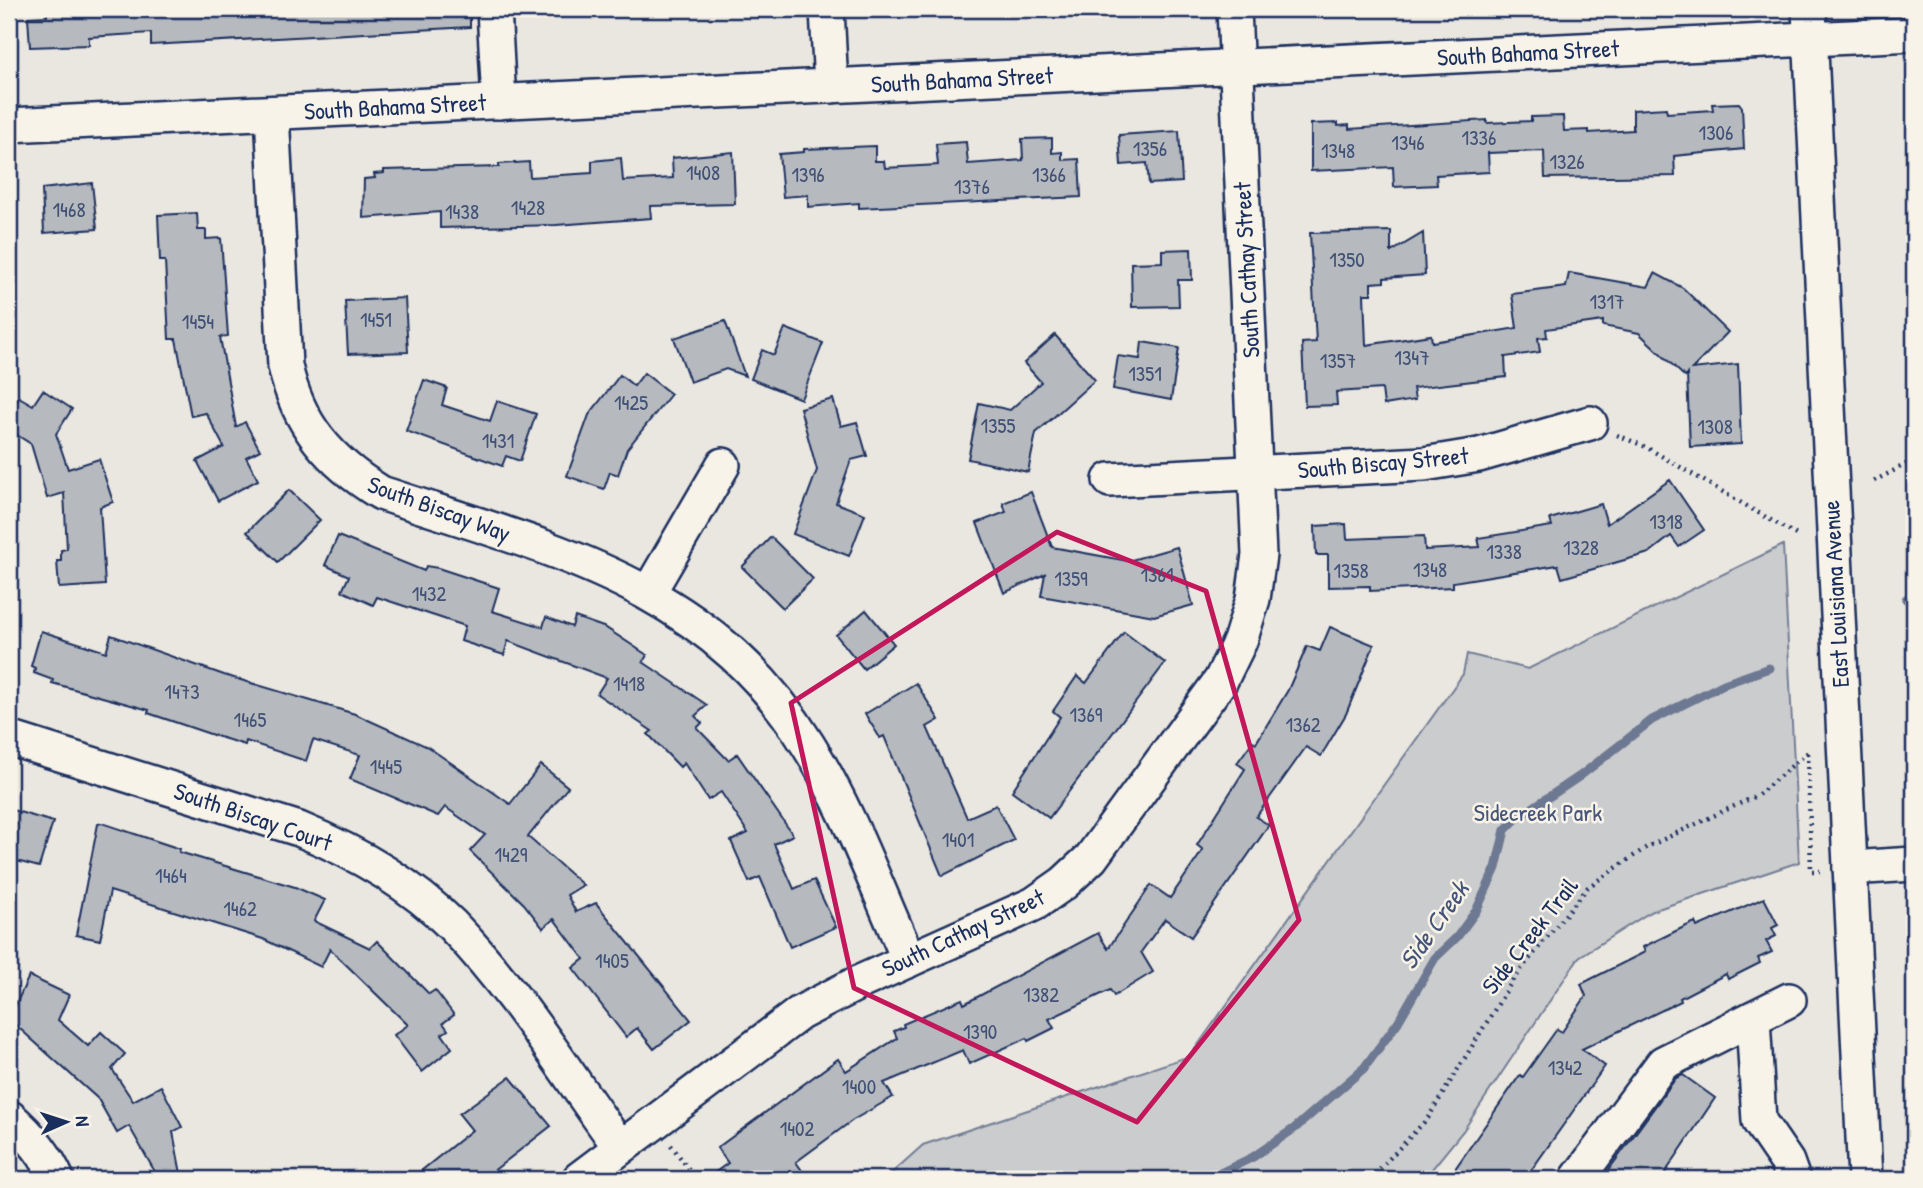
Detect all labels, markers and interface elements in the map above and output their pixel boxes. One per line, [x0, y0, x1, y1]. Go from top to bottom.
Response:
street label: South Bahama Street [1436, 31, 1621, 73]
street label: South Bahama Street [870, 58, 1055, 100]
street label: South Bahama Street [303, 85, 488, 127]
house number: 1306 [1699, 118, 1733, 147]
house number: 1336 [1462, 123, 1496, 152]
house number: 1346 [1391, 128, 1425, 157]
house number: 1356 [1133, 134, 1167, 163]
house number: 1348 [1321, 136, 1355, 165]
house number: 1326 [1549, 147, 1585, 176]
house number: 1408 [686, 158, 720, 187]
house number: 1396 [791, 160, 825, 189]
house number: 1366 [1032, 160, 1066, 189]
house number: 1376 [954, 172, 990, 201]
street label: South Cathay Street [1225, 181, 1267, 359]
house number: 1428 [511, 193, 545, 222]
house number: 1468 [53, 195, 85, 224]
house number: 1438 [445, 197, 479, 226]
house number: 1350 [1329, 245, 1365, 274]
house number: 1317 [1589, 287, 1625, 316]
house number: 1451 [360, 305, 392, 334]
house number: 1454 [182, 307, 214, 336]
house number: 1347 [1394, 343, 1430, 372]
house number: 1357 [1320, 346, 1356, 375]
house number: 1351 [1128, 359, 1162, 388]
house number: 1425 [614, 388, 648, 417]
house number: 1355 [981, 411, 1016, 440]
house number: 1308 [1697, 412, 1733, 441]
house number: 1431 [482, 426, 514, 455]
street label: South Biscay Street [1296, 439, 1470, 485]
street label: South Biscay Way [364, 467, 515, 549]
street label: East Louisiana Avenue [1814, 499, 1856, 688]
house number: 1318 [1649, 507, 1683, 536]
house number: 1328 [1563, 533, 1599, 562]
house number: 1338 [1486, 537, 1522, 566]
house number: 1348 [1413, 555, 1447, 584]
house number: 1358 [1333, 556, 1369, 585]
house number: 1361 [1140, 560, 1174, 589]
house number: 1359 [1054, 564, 1088, 593]
house number: 1432 [412, 579, 447, 608]
house number: 1418 [613, 669, 645, 698]
house number: 1473 [164, 677, 200, 706]
house number: 1369 [1069, 700, 1103, 729]
house number: 1465 [234, 705, 266, 734]
house number: 1362 [1285, 710, 1321, 739]
house number: 1445 [370, 752, 402, 781]
street label: South Biscay Court [170, 774, 337, 858]
park label: Sidecreek Park [1474, 796, 1602, 828]
house number: 1401 [942, 825, 974, 854]
house number: 1429 [494, 840, 528, 869]
house number: 1464 [155, 861, 187, 890]
street label: Side Creek Trail [1474, 870, 1585, 1000]
water label: Side Creek [1391, 872, 1478, 976]
street label: South Cathay Street [876, 880, 1050, 984]
house number: 1462 [223, 894, 257, 923]
house number: 1405 [595, 946, 629, 975]
house number: 1382 [1023, 980, 1059, 1009]
house number: 1390 [963, 1017, 997, 1046]
house number: 1342 [1548, 1053, 1583, 1082]
house number: 1400 [842, 1072, 876, 1101]
north arrow [32, 1086, 102, 1156]
house number: 1402 [780, 1114, 815, 1143]
text: N [70, 1115, 96, 1127]

